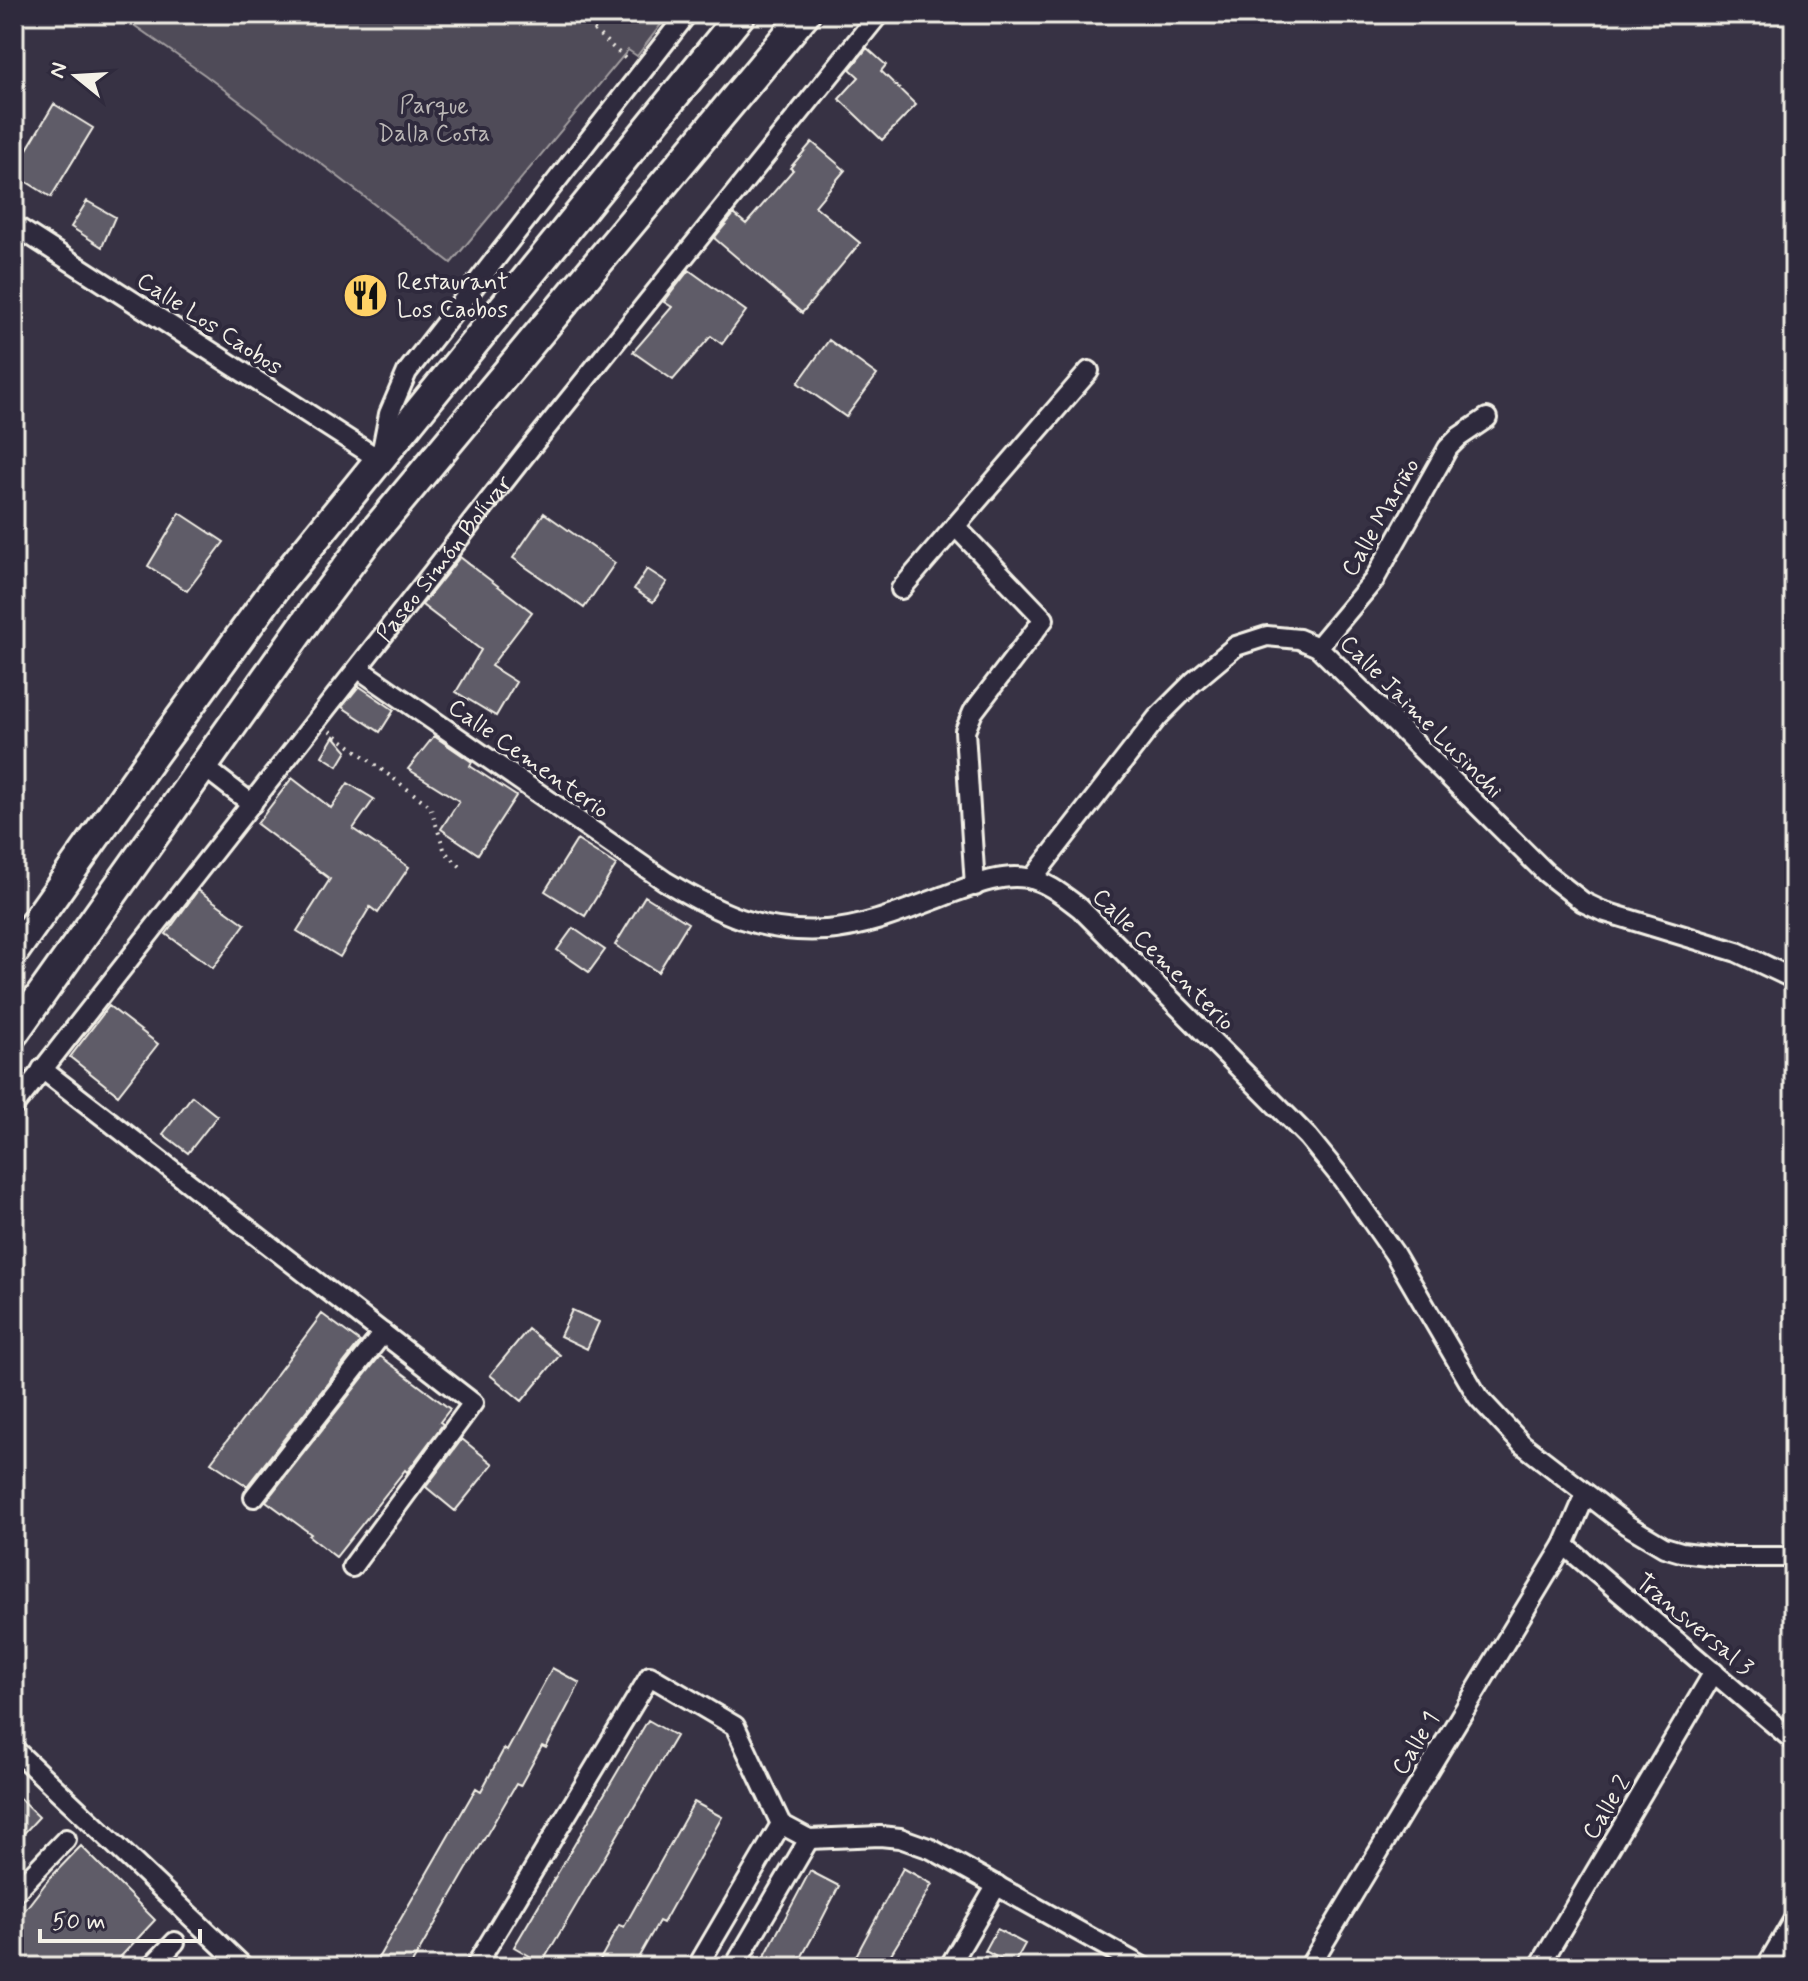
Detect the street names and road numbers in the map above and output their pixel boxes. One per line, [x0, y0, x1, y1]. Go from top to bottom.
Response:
street label: Calle Los Caobos [130, 265, 288, 383]
street label: Calle Mariño [1335, 453, 1428, 583]
street label: Paseo Simón Bolívar [370, 470, 520, 649]
street label: Calle Jaime Lusinchi [1332, 629, 1509, 806]
street label: Calle Cementerio [441, 692, 615, 826]
street label: Calle Cementerio [1085, 882, 1241, 1038]
street label: Transversal 3 [1629, 1567, 1759, 1683]
street label: Calle 1 [1385, 1706, 1447, 1781]
street label: Calle 2 [1576, 1770, 1639, 1846]

